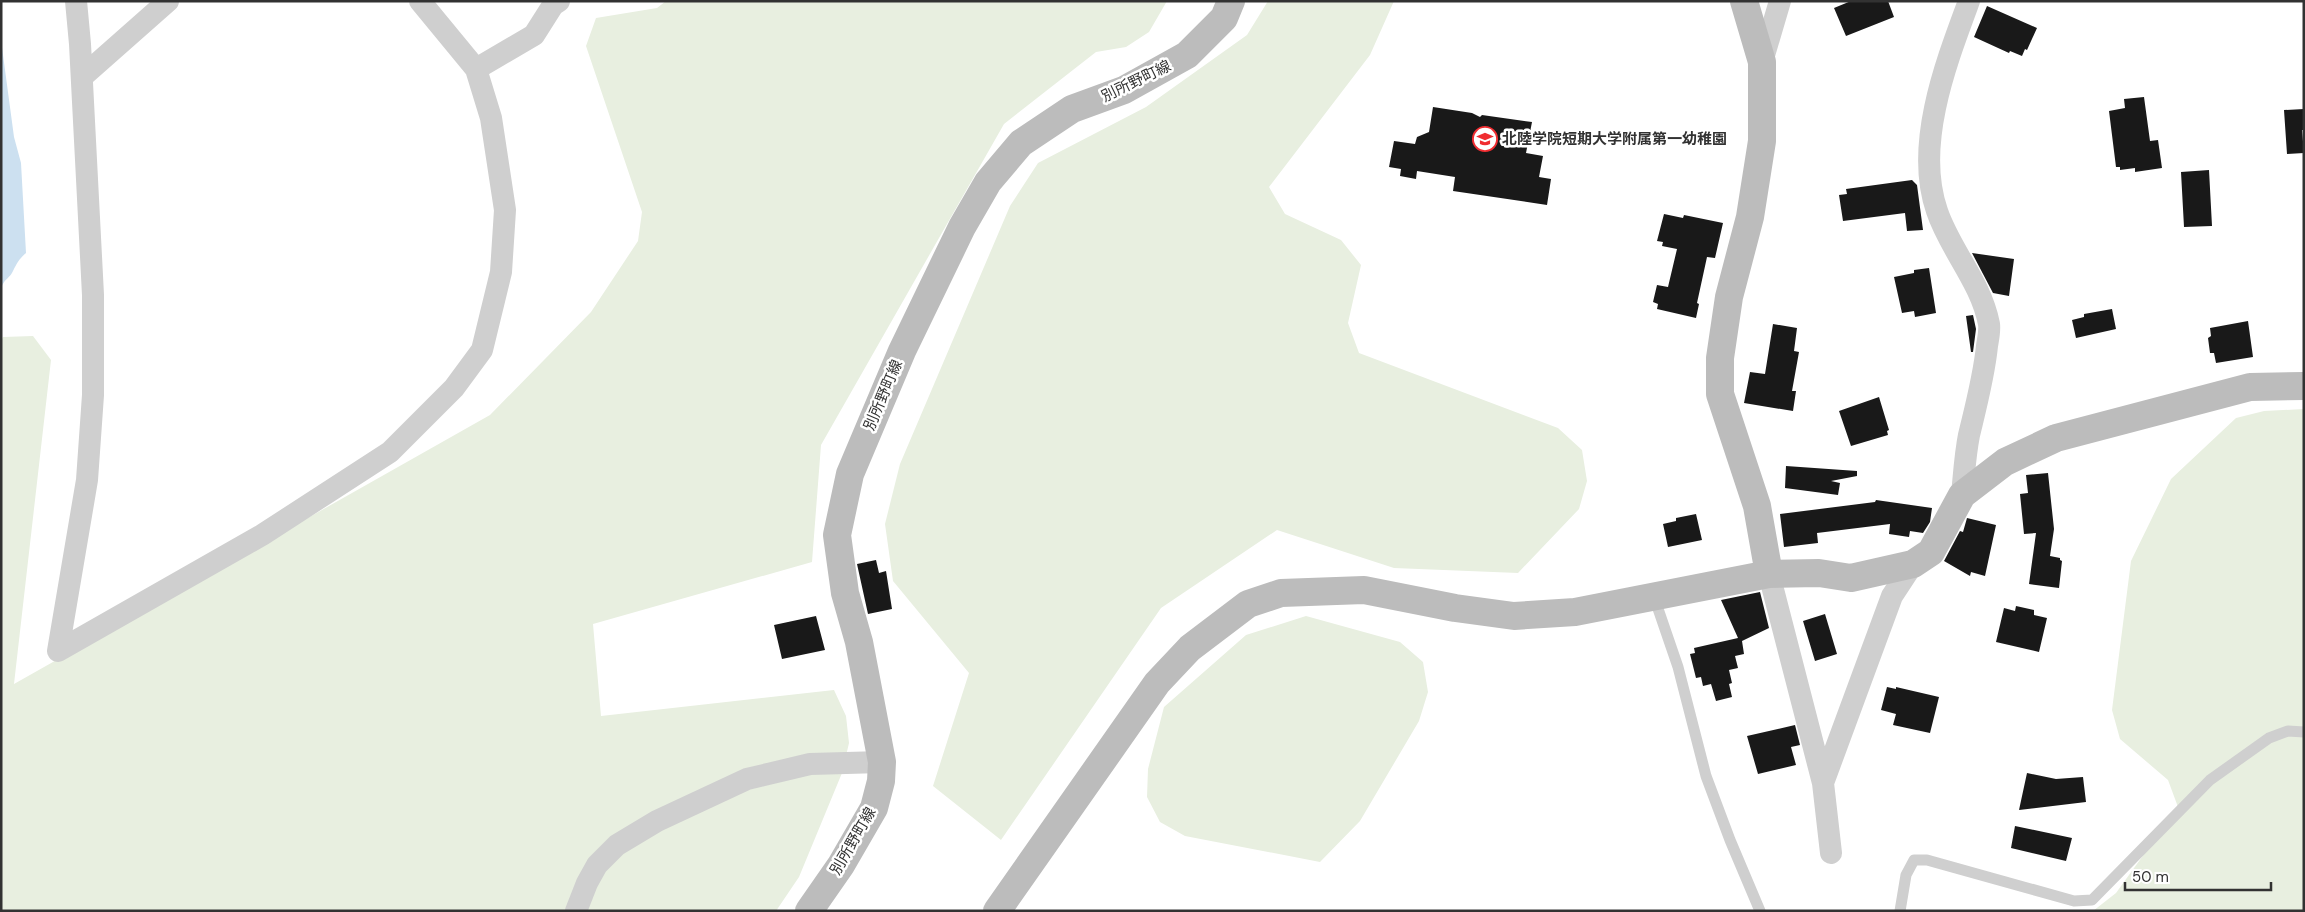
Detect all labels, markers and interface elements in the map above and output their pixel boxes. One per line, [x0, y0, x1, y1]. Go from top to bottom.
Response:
street label: 別所野町線 [1098, 56, 1174, 106]
school or university icon: 北陸学院短期大学附属第一幼稚園 [1472, 126, 1498, 152]
place label: 北陸学院短期大学附属第一幼稚園 [1502, 129, 1727, 149]
street label: 別所野町線 [859, 357, 907, 433]
street label: 別所野町線 [826, 804, 880, 878]
scale bar [2125, 860, 2271, 892]
text: 50 m [2132, 867, 2169, 887]

